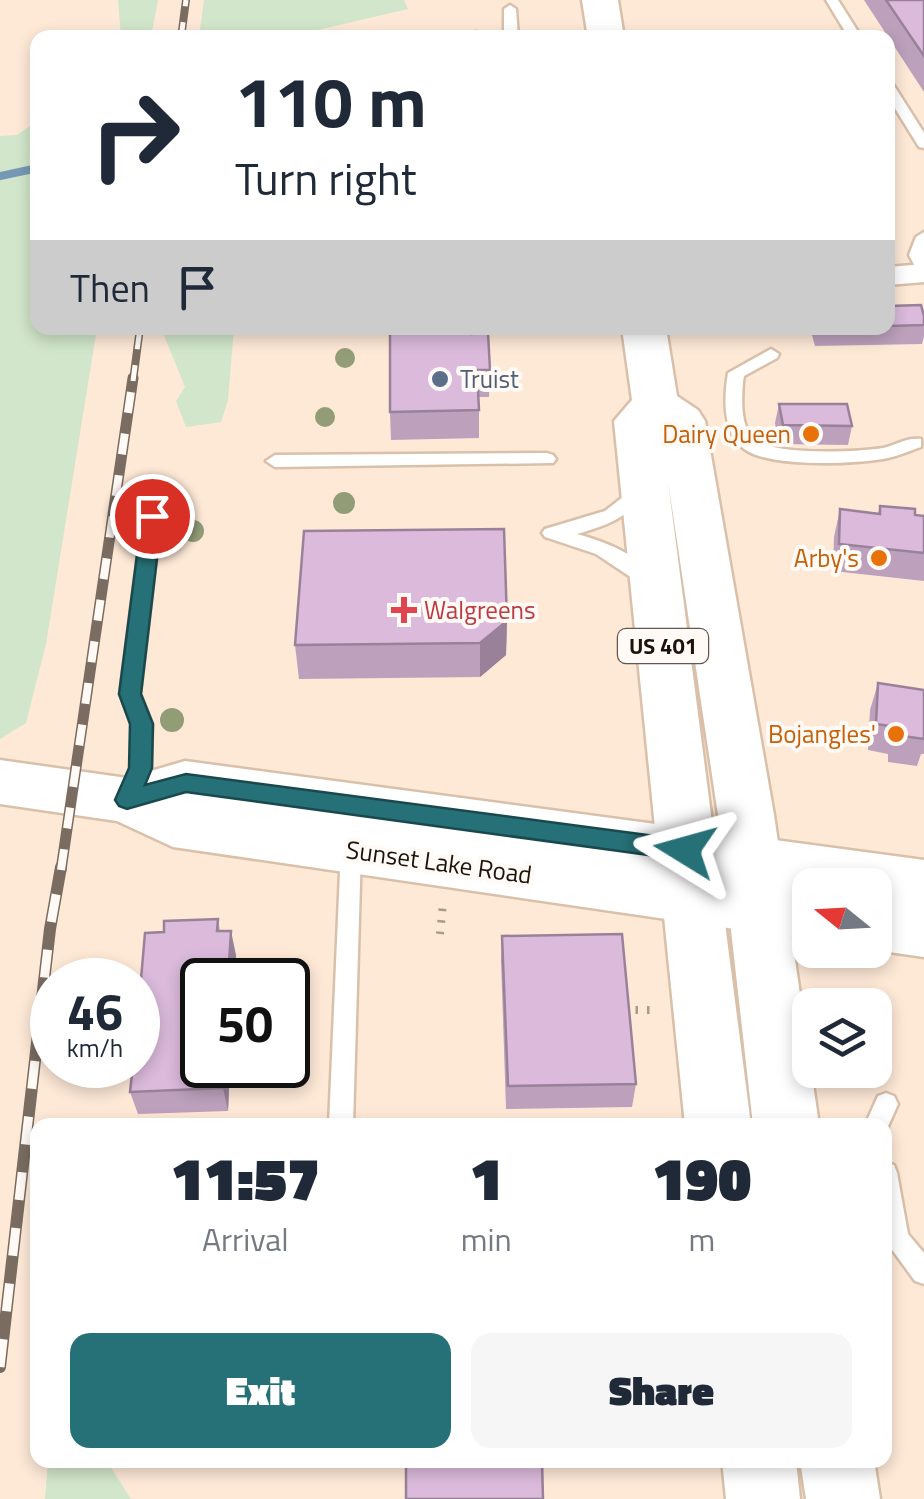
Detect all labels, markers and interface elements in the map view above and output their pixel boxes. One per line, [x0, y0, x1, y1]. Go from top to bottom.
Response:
text: 110 m [235, 48, 427, 154]
icon: right [70, 70, 200, 200]
text: Turn right [235, 144, 417, 212]
text: Then [70, 259, 150, 317]
icon: arrive [170, 260, 225, 315]
place label: Truist [460, 360, 519, 398]
marker: Truist [429, 368, 451, 390]
place label: Dairy Queen [662, 415, 791, 453]
marker: Dairy Queen [800, 423, 822, 445]
pin [110, 474, 195, 559]
icon: arrive [125, 489, 180, 544]
place label: Arby's [794, 539, 859, 577]
marker: Arby's [868, 547, 890, 569]
place label: Walgreens [424, 591, 536, 629]
marker: Walgreens [393, 599, 415, 621]
road number: US 401 [618, 629, 708, 663]
place label: Bojangles' [768, 715, 876, 753]
marker: Bojangles' [885, 723, 907, 745]
position arrow [633, 798, 737, 902]
street label: Sunset Lake Road [344, 830, 534, 894]
north arrow [792, 868, 892, 968]
map controls [792, 868, 892, 1088]
speed limit sign: 50 [180, 958, 310, 1088]
text: 46 [67, 973, 123, 1049]
button: layers [792, 988, 892, 1088]
text: km/h [67, 1029, 123, 1067]
text: 11:57 [171, 1132, 320, 1223]
text: 1 [470, 1132, 503, 1223]
text: 190 [652, 1132, 751, 1223]
text: Arrival [202, 1215, 289, 1263]
text: min [461, 1215, 512, 1263]
text: m [688, 1215, 715, 1263]
button: Exit [70, 1333, 451, 1448]
button: Share [471, 1333, 852, 1448]

